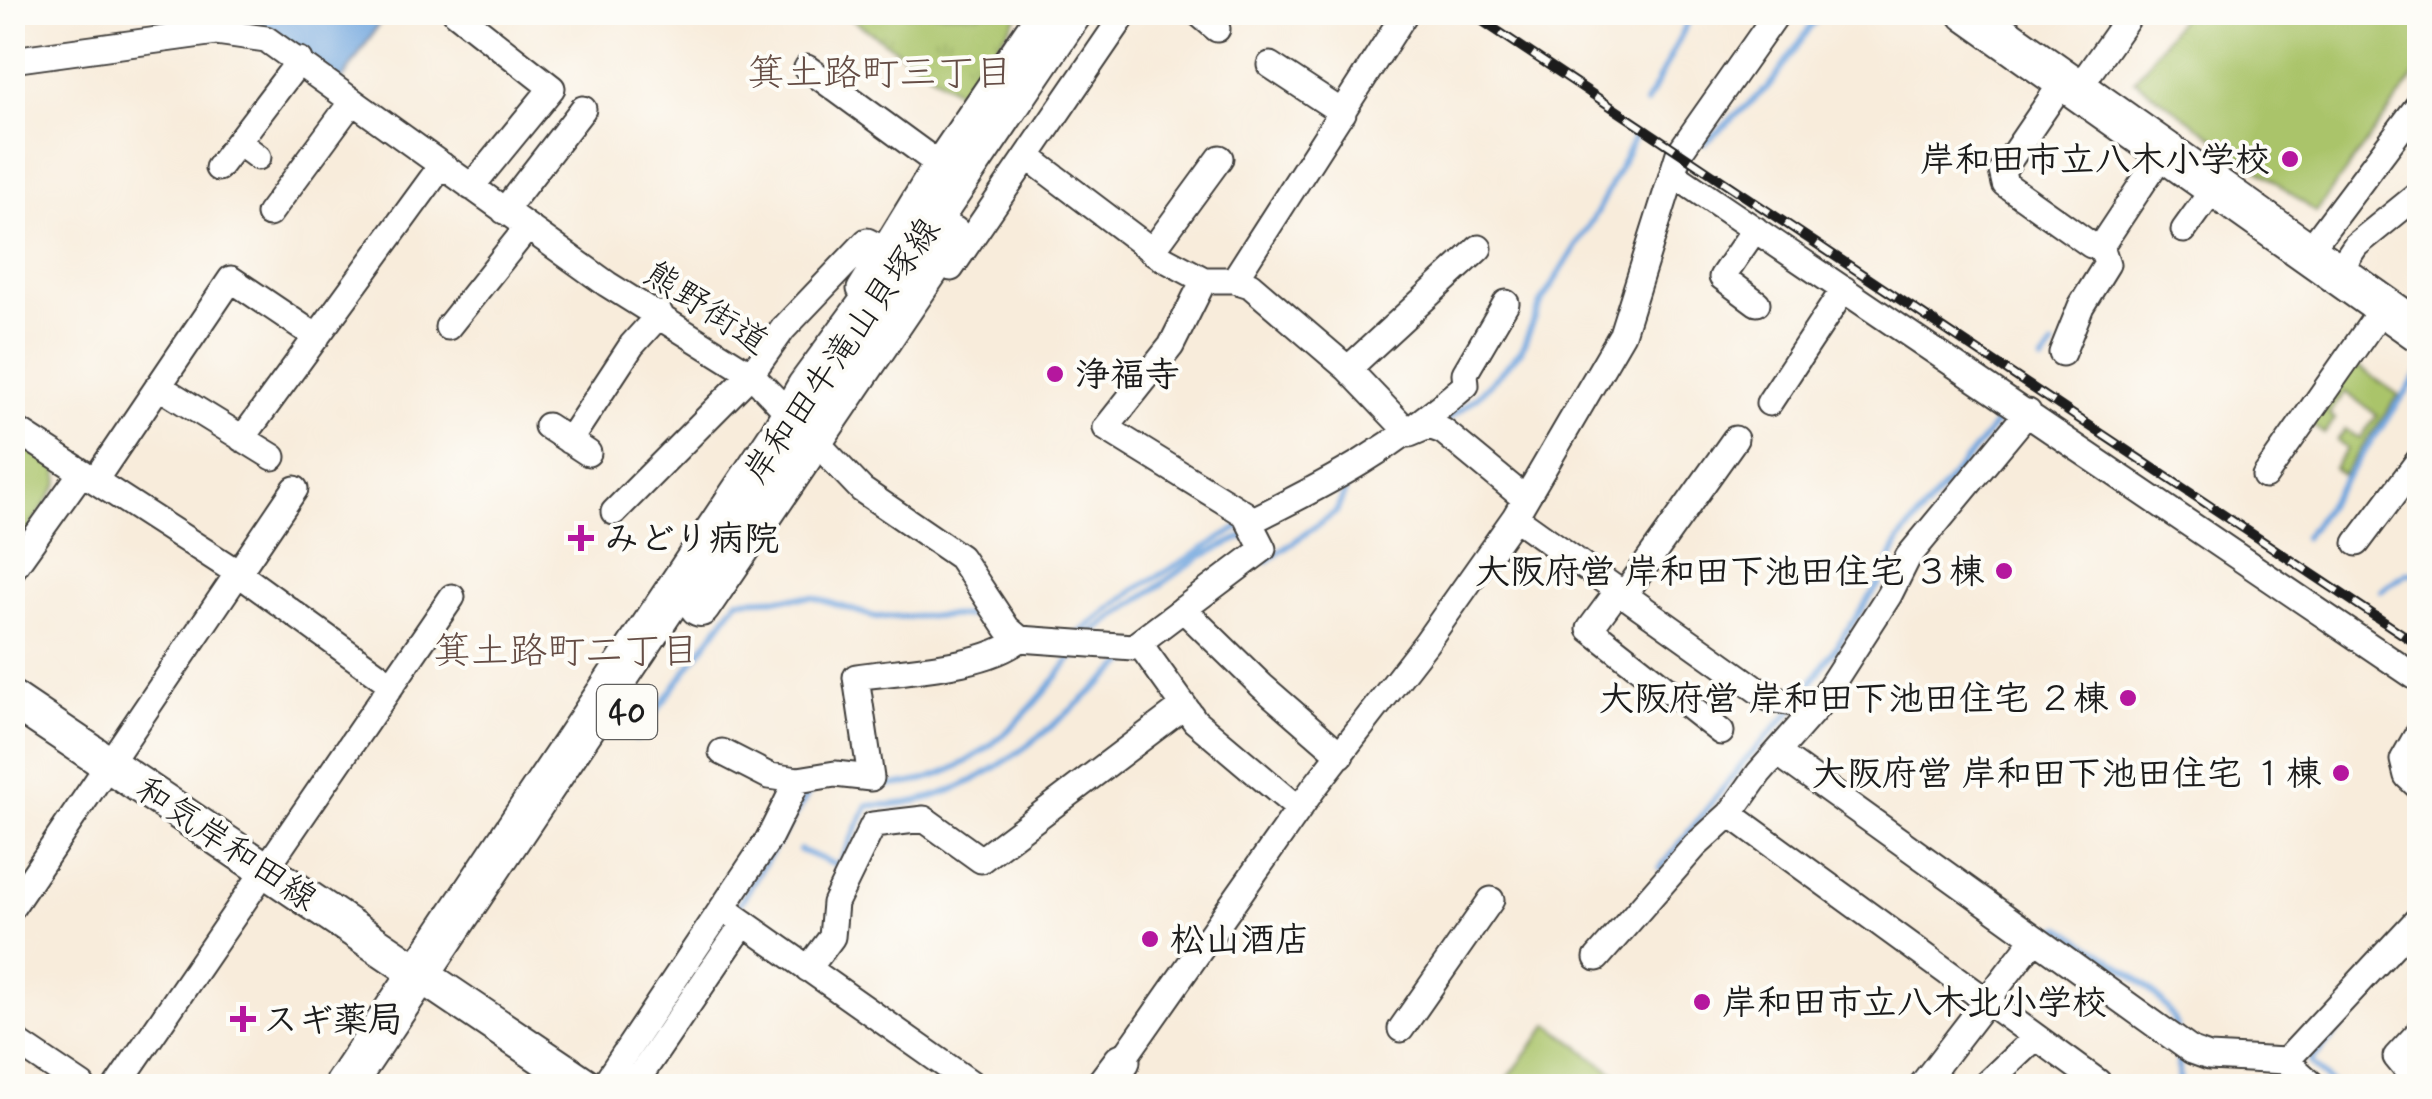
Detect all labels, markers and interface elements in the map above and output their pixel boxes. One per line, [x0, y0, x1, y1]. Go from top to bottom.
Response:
district label: 箕土路町三丁目 [747, 50, 1013, 99]
place label: 岸和田市立八木小学校 [1920, 138, 2270, 184]
marker: 岸和田市立八木小学校 [2279, 148, 2301, 170]
street label: 岸和田牛滝山貝塚線 [733, 209, 952, 493]
street label: 熊野街道 [635, 251, 777, 366]
place label: 浄福寺 [1075, 353, 1180, 399]
marker: 浄福寺 [1044, 363, 1066, 385]
place label: みどり病院 [604, 517, 779, 563]
marker: みどり病院 [568, 525, 594, 551]
place label: 大阪府営 岸和田下池田住宅 ３棟 [1475, 550, 1985, 596]
marker: 大阪府営 岸和田下池田住宅 ３棟 [1993, 560, 2015, 582]
district label: 箕土路町二丁目 [433, 628, 699, 677]
place label: 大阪府営 岸和田下池田住宅 ２棟 [1599, 677, 2109, 723]
road number: 40 [597, 685, 657, 739]
marker: 大阪府営 岸和田下池田住宅 ２棟 [2117, 687, 2139, 709]
place label: 大阪府営 岸和田下池田住宅 １棟 [1812, 752, 2322, 798]
marker: 大阪府営 岸和田下池田住宅 １棟 [2330, 762, 2352, 784]
street label: 和気岸和田線 [126, 767, 326, 922]
place label: 松山酒店 [1170, 918, 1310, 964]
marker: 松山酒店 [1139, 928, 1161, 950]
place label: 岸和田市立八木北小学校 [1722, 981, 2107, 1027]
marker: 岸和田市立八木北小学校 [1691, 991, 1713, 1013]
place label: スギ薬局 [263, 998, 403, 1044]
marker: スギ薬局 [232, 1008, 254, 1030]

